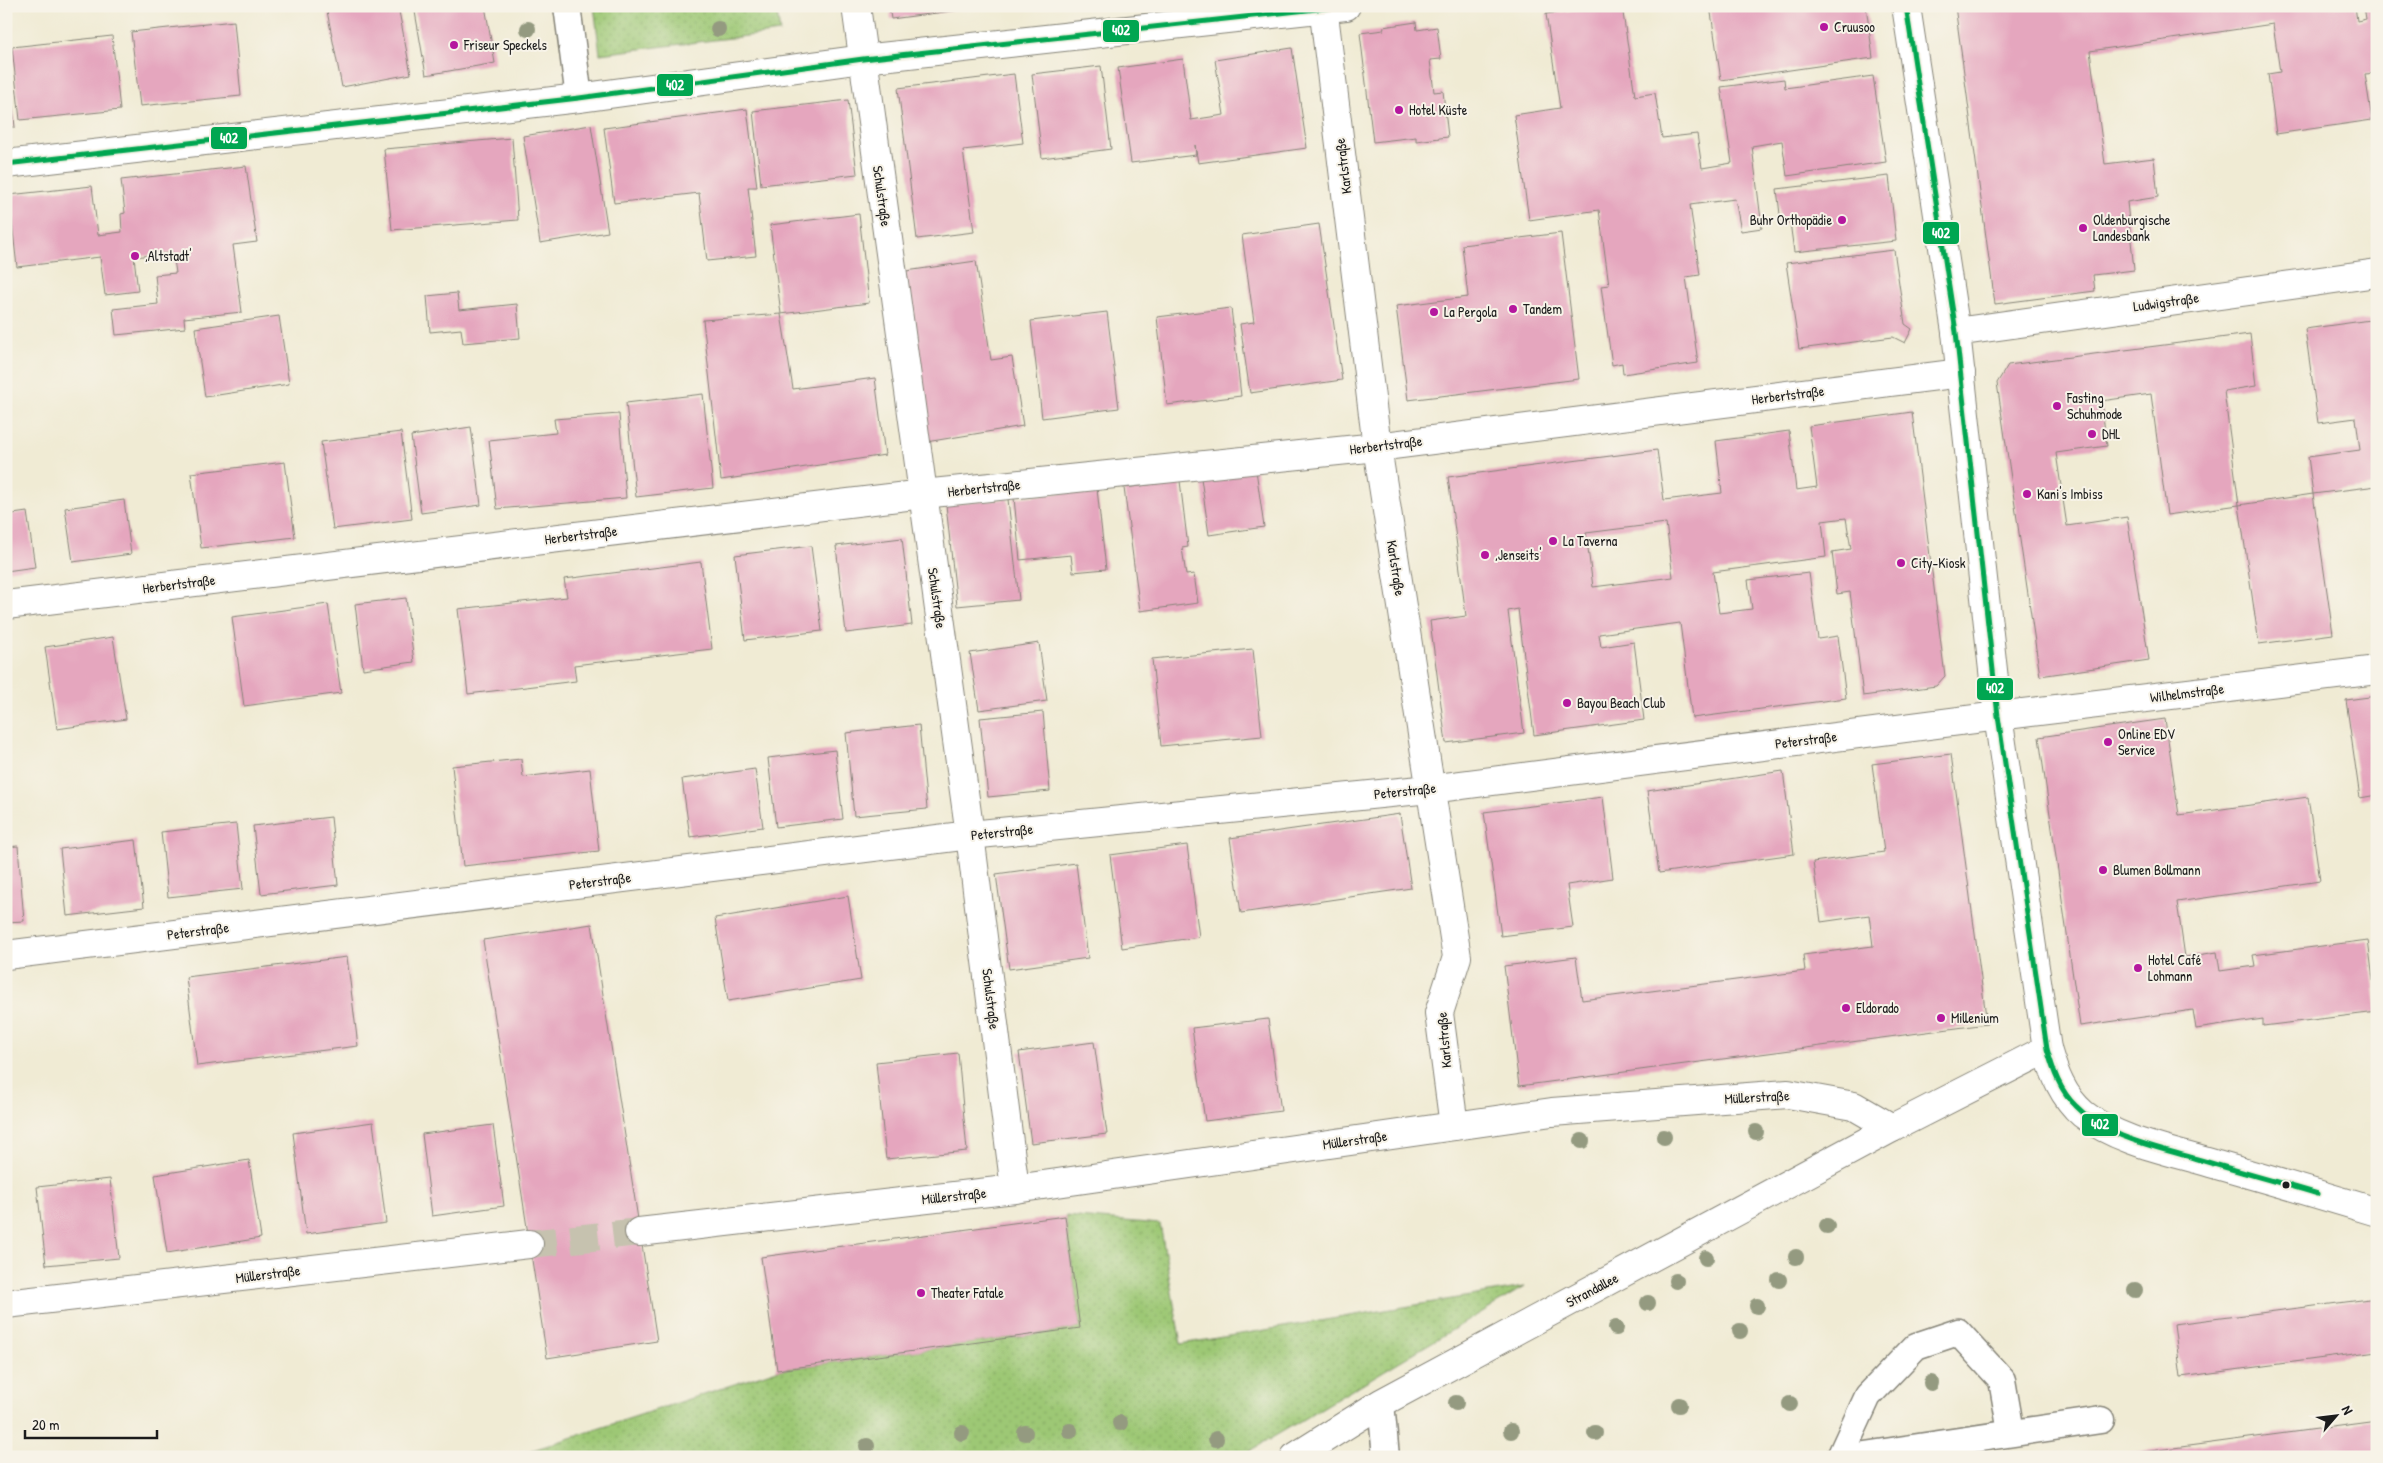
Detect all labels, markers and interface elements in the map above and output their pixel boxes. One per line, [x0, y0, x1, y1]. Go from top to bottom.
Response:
place label: Cruusoo [1834, 17, 1875, 36]
line badge: 402 [1102, 19, 1140, 43]
text: 402 [1112, 20, 1130, 39]
marker: Cruusoo [1818, 21, 1830, 33]
place label: Friseur Speckels [463, 35, 547, 55]
marker: Friseur Speckels [448, 39, 460, 51]
line badge: 402 [656, 73, 694, 97]
text: 402 [666, 75, 684, 94]
place label: Hotel Küste [1409, 100, 1468, 119]
marker: Hotel Küste [1393, 104, 1405, 116]
line badge: 402 [210, 126, 248, 150]
text: 402 [220, 128, 238, 147]
street label: Karlstraße [1330, 137, 1356, 195]
street label: Schulstraße [868, 164, 896, 228]
place label: Buhr Orthopädie [1750, 210, 1832, 230]
place label: Oldenburgische Landesbank [2093, 210, 2171, 245]
marker: Buhr Orthopädie [1836, 214, 1848, 226]
line badge: 402 [1922, 221, 1960, 245]
marker: Oldenburgische Landesbank [2077, 222, 2089, 234]
text: 402 [1932, 223, 1950, 242]
place label: ,Altstadt' [145, 246, 191, 265]
marker: ,Altstadt' [129, 250, 141, 262]
street label: Ludwigstraße [2132, 287, 2201, 317]
place label: Tandem [1523, 299, 1562, 318]
place label: La Pergola [1444, 302, 1497, 322]
marker: Tandem [1507, 303, 1519, 315]
marker: La Pergola [1428, 306, 1440, 318]
street label: Herbertstraße [1750, 381, 1826, 409]
place label: Fasting Schuhmode [2066, 388, 2123, 423]
marker: Fasting Schuhmode [2051, 400, 2063, 412]
place label: DHL [2102, 424, 2120, 443]
marker: DHL [2086, 428, 2098, 440]
street label: Herbertstraße [1348, 431, 1424, 459]
street label: Herbertstraße [947, 474, 1022, 502]
place label: Kani's Imbiss [2037, 484, 2103, 503]
marker: Kani's Imbiss [2021, 488, 2033, 500]
street label: Herbertstraße [543, 521, 619, 549]
place label: La Taverna [1563, 531, 1618, 550]
marker: La Taverna [1547, 535, 1559, 547]
street label: Karlstraße [1382, 539, 1410, 598]
place label: ,Jenseits' [1495, 545, 1542, 564]
marker: ,Jenseits' [1479, 549, 1491, 561]
place label: City-Kiosk [1911, 553, 1966, 573]
marker: City-Kiosk [1895, 557, 1907, 569]
street label: Schulstraße [923, 566, 951, 630]
street label: Herbertstraße [141, 570, 217, 598]
line badge: 402 [1976, 677, 2014, 701]
text: 402 [1986, 678, 2004, 697]
street label: Wilhelmstraße [2149, 678, 2225, 707]
place label: Bayou Beach Club [1577, 693, 1666, 713]
marker: Bayou Beach Club [1561, 697, 1573, 709]
place label: Online EDV Service [2118, 724, 2175, 759]
street label: Peterstraße [1774, 726, 1838, 754]
marker: Online EDV Service [2102, 736, 2114, 748]
street label: Peterstraße [1373, 778, 1437, 804]
street label: Peterstraße [970, 819, 1034, 845]
place label: Blumen Bollmann [2113, 860, 2201, 879]
marker: Blumen Bollmann [2097, 864, 2109, 876]
street label: Peterstraße [568, 867, 632, 895]
street label: Peterstraße [166, 917, 230, 945]
place label: Hotel Café Lohmann [2148, 950, 2202, 985]
marker: Hotel Café Lohmann [2132, 962, 2144, 974]
street label: Schulstraße [977, 967, 1005, 1031]
place label: Eldorado [1856, 998, 1899, 1017]
marker: Eldorado [1840, 1002, 1852, 1014]
place label: Millenium [1951, 1008, 1999, 1027]
street label: Karlstraße [1432, 1011, 1456, 1069]
marker: Millenium [1935, 1012, 1947, 1024]
street label: Müllerstraße [1724, 1085, 1790, 1109]
line badge: 402 [2081, 1113, 2119, 1137]
text: 402 [2091, 1114, 2109, 1133]
street label: Müllerstraße [1321, 1126, 1389, 1154]
unlabelled marker [2281, 1180, 2291, 1190]
street label: Müllerstraße [921, 1183, 988, 1209]
street label: Müllerstraße [235, 1260, 302, 1288]
street label: Strandallee [1562, 1268, 1622, 1311]
place label: Theater Fatale [931, 1283, 1004, 1302]
marker: Theater Fatale [915, 1287, 927, 1299]
north arrow [2310, 1390, 2360, 1440]
text: N [2338, 1402, 2358, 1418]
scale bar [25, 1408, 158, 1440]
text: 20 m [32, 1414, 59, 1435]

